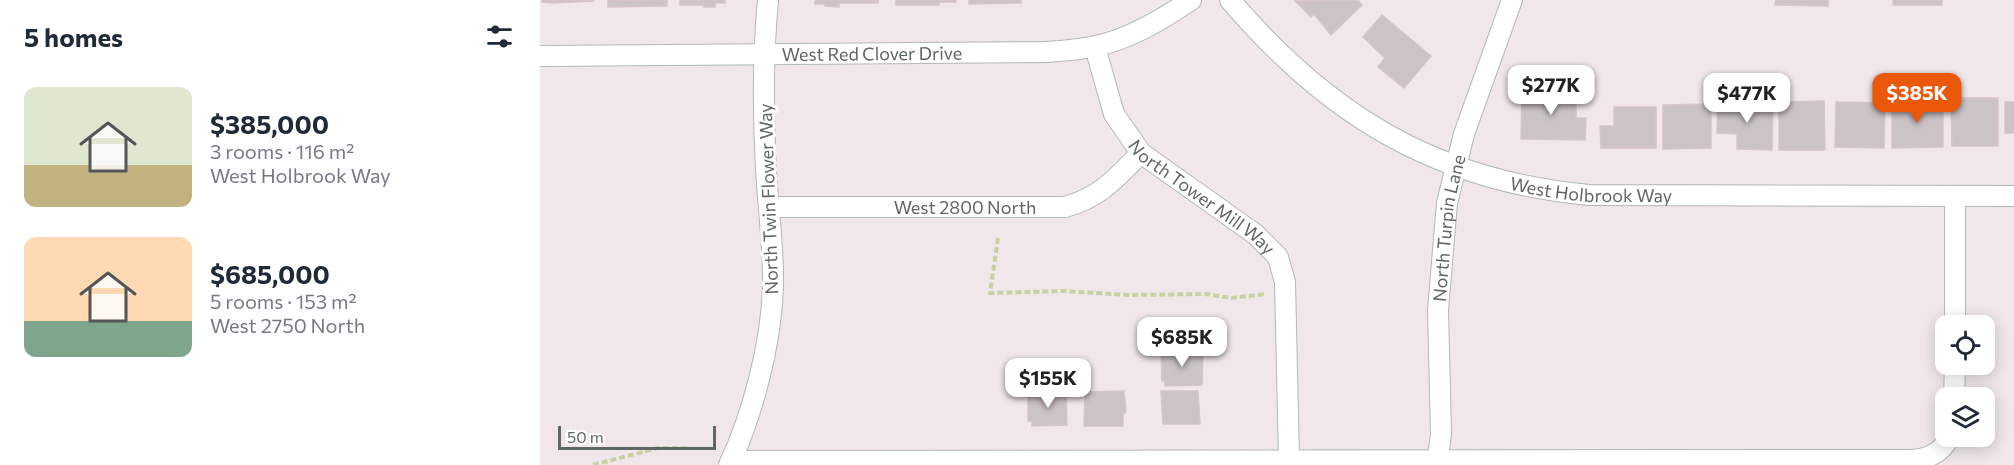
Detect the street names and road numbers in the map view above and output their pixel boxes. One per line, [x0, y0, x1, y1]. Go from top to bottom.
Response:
street label: West Red Clover Drive [782, 42, 962, 65]
street label: North Twin Flower Way [754, 103, 782, 295]
street label: North Tower Mill Way [1124, 135, 1280, 259]
street label: North Turpin Lane [1428, 152, 1470, 303]
street label: West Holbrook Way [1508, 172, 1672, 206]
street label: West 2800 North [894, 196, 1036, 218]

